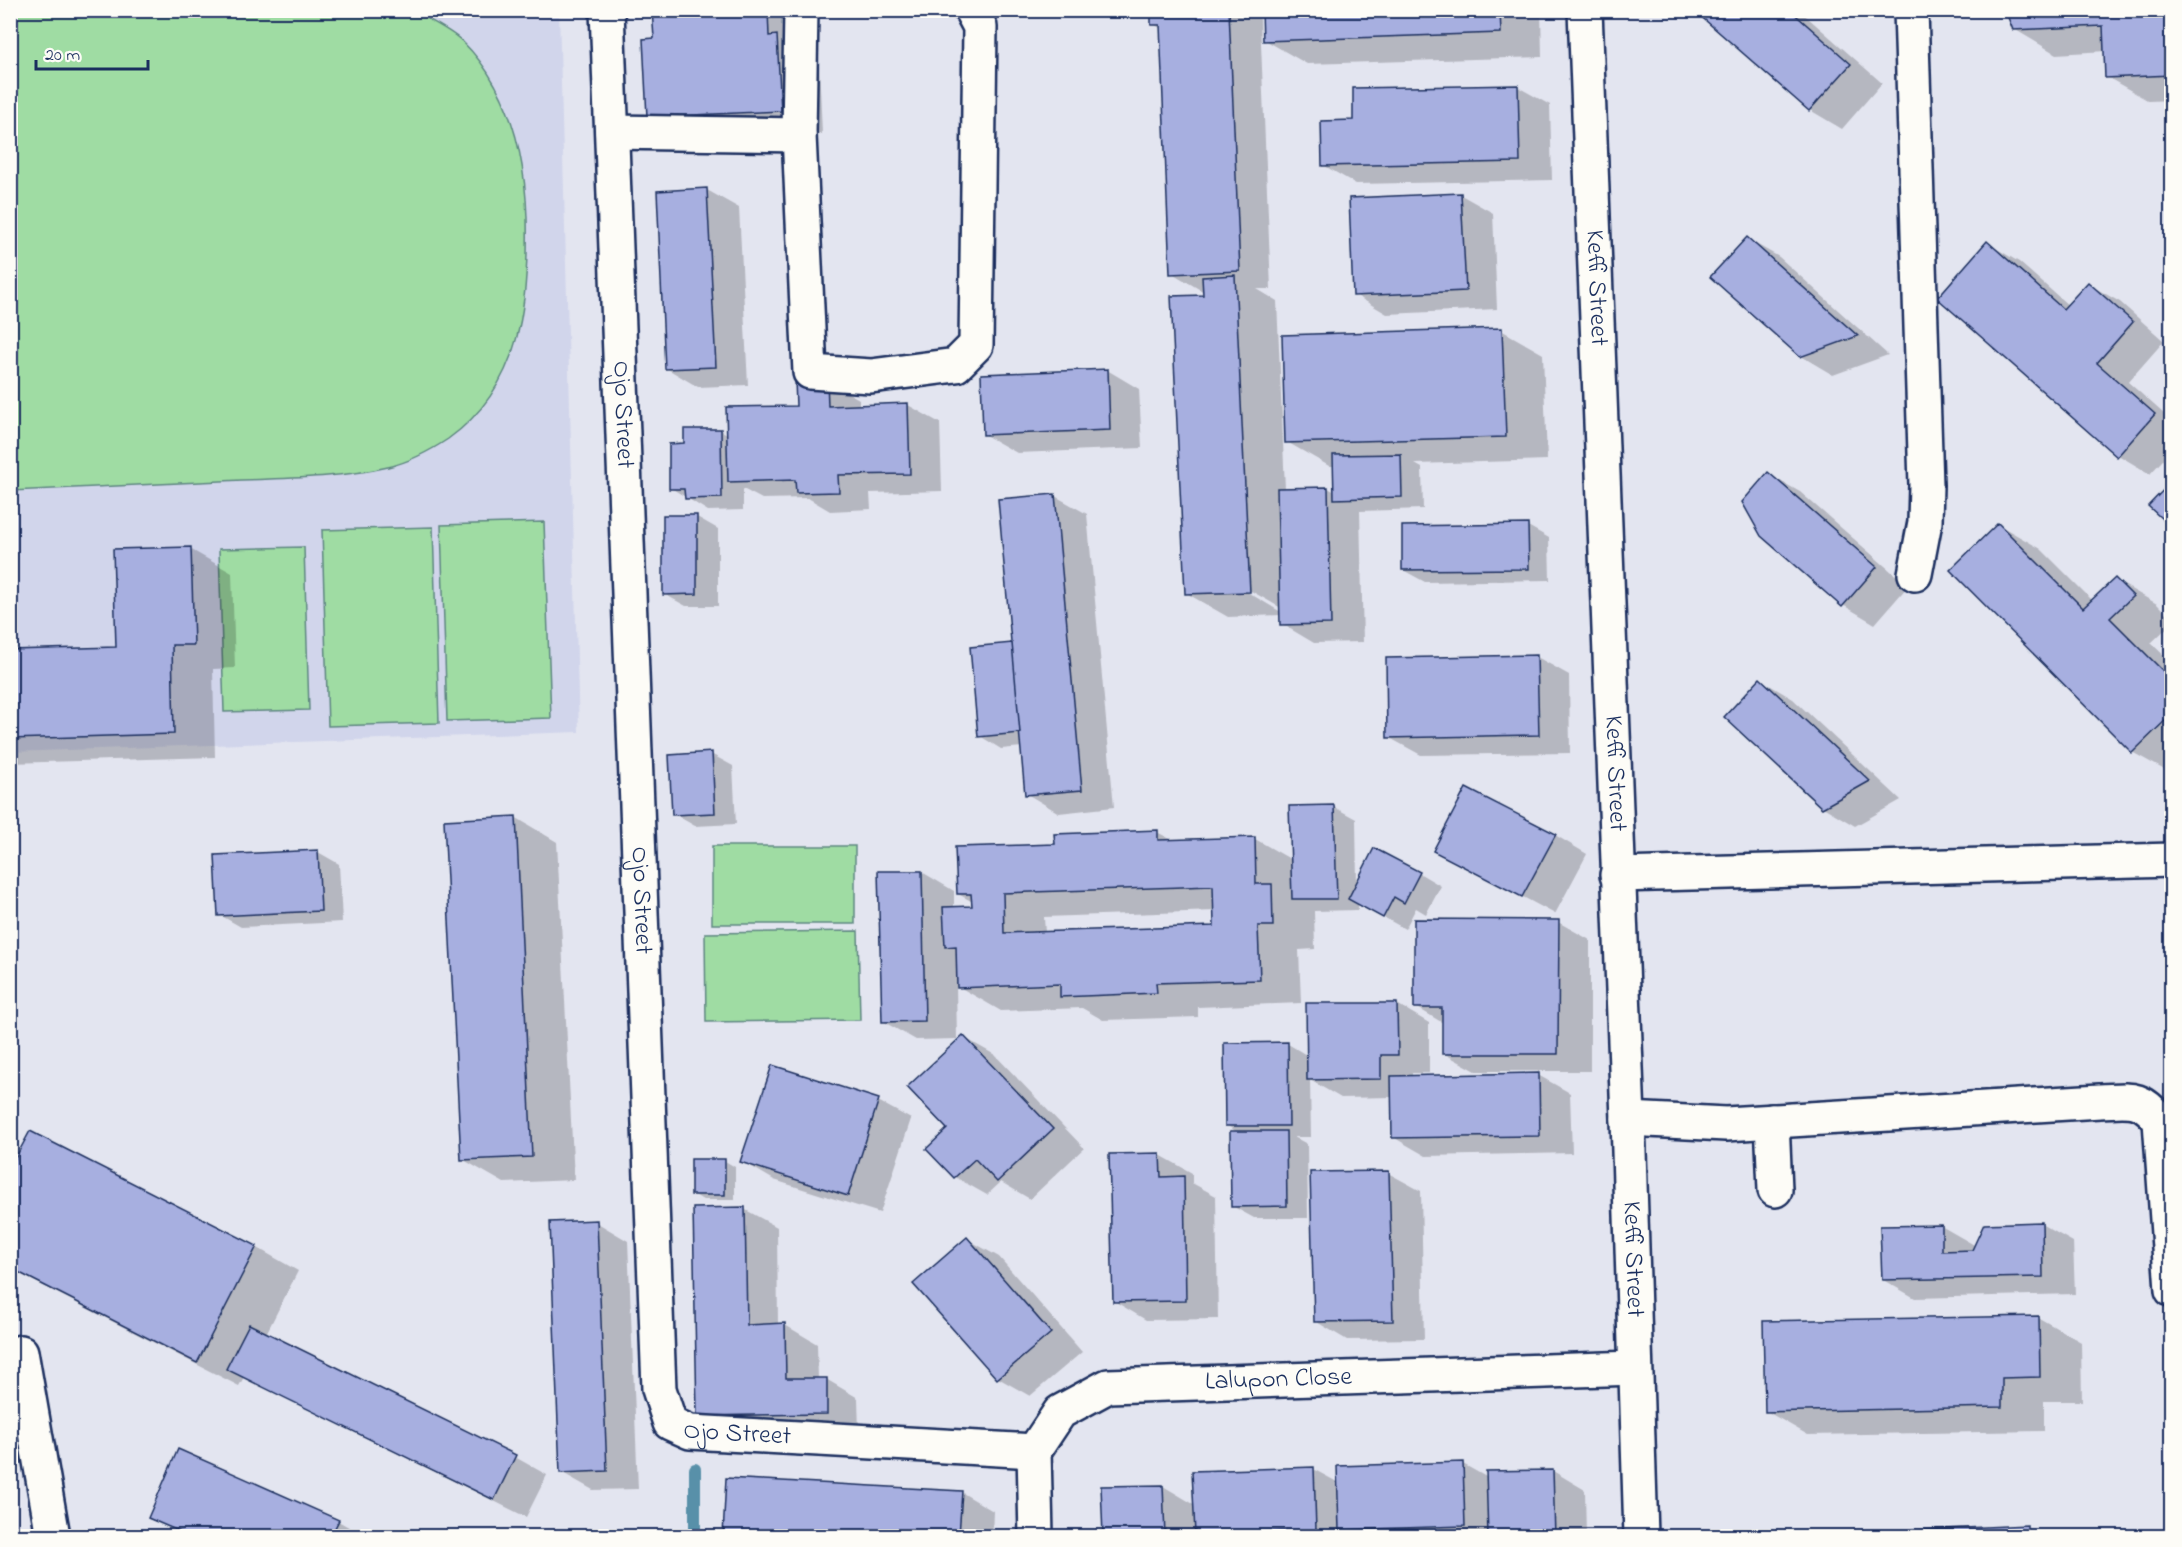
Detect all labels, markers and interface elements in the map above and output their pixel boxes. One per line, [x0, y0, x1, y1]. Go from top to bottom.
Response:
scale bar [36, 33, 148, 71]
text: 20 m [45, 43, 80, 69]
street label: Keffi Street [1575, 229, 1617, 347]
street label: Ojo Street [601, 360, 643, 470]
street label: Keffi Street [1593, 715, 1636, 833]
street label: Ojo Street [620, 846, 662, 955]
street label: Keffi Street [1612, 1200, 1653, 1318]
street label: Lalupon Close [1204, 1359, 1353, 1402]
street label: Ojo Street [682, 1413, 792, 1457]

